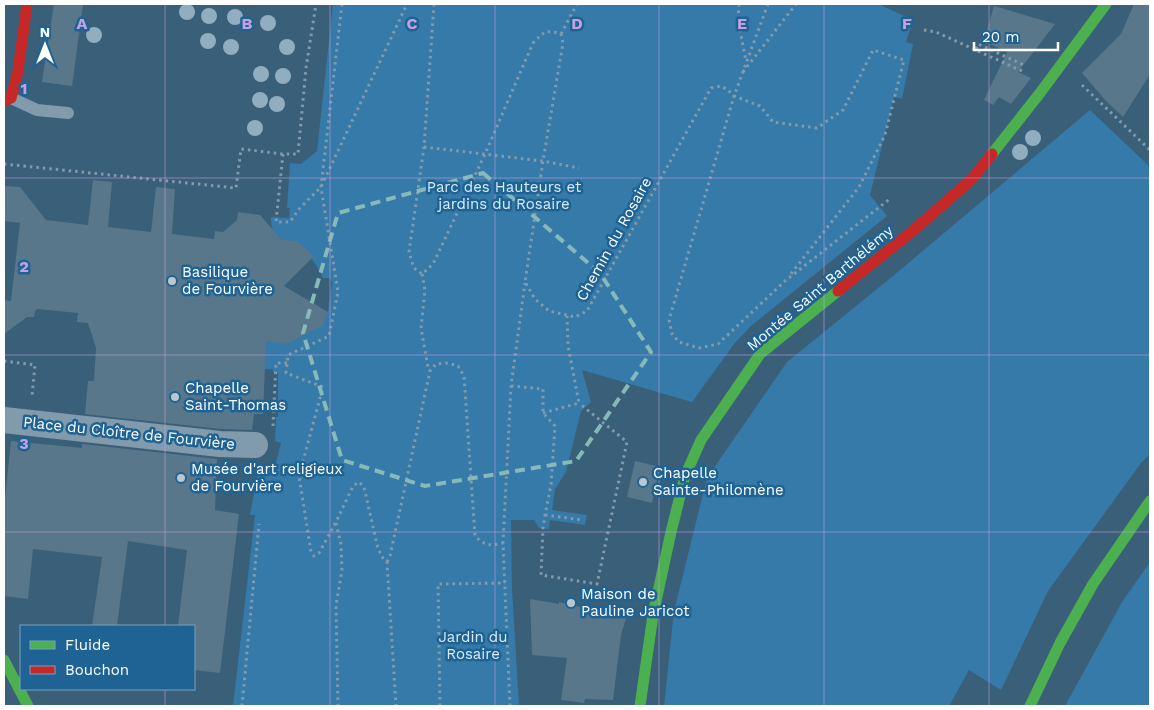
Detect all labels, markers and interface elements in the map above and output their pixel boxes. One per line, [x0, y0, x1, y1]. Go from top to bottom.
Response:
text: A [77, 14, 88, 33]
text: B [242, 14, 253, 33]
text: C [407, 14, 418, 33]
text: D [571, 14, 583, 33]
text: E [737, 14, 747, 33]
text: F [902, 14, 912, 33]
north arrow [20, 20, 70, 70]
scale bar [974, 20, 1058, 52]
text: N [40, 24, 50, 40]
text: 20 m [982, 28, 1020, 46]
text: 1 [21, 79, 27, 98]
street label: Chemin du Rosaire [573, 174, 655, 304]
park label: Parc des Hauteurs et jardins du Rosaire [427, 178, 582, 213]
street label: Montée Saint Barthélémy [743, 221, 897, 354]
text: 2 [19, 257, 29, 276]
place label: Basilique de Fourvière [182, 263, 273, 298]
marker: Basilique de Fourvière [166, 275, 178, 287]
place label: Chapelle Saint-Thomas [185, 379, 286, 414]
marker: Chapelle Saint-Thomas [169, 391, 181, 403]
street label: Place du Cloître de Fourvière [22, 413, 236, 453]
text: 3 [19, 434, 29, 453]
place label: Musée d'art religieux de Fourvière [191, 460, 343, 495]
place label: Chapelle Sainte-Philomène [653, 464, 784, 499]
marker: Musée d'art religieux de Fourvière [175, 472, 187, 484]
marker: Chapelle Sainte-Philomène [637, 476, 649, 488]
place label: Maison de Pauline Jaricot [581, 585, 690, 620]
marker: Maison de Pauline Jaricot [565, 597, 577, 609]
legend [20, 625, 195, 690]
park label: Jardin du Rosaire [438, 628, 508, 663]
text: Fluide [65, 636, 110, 654]
text: Bouchon [65, 661, 129, 679]

